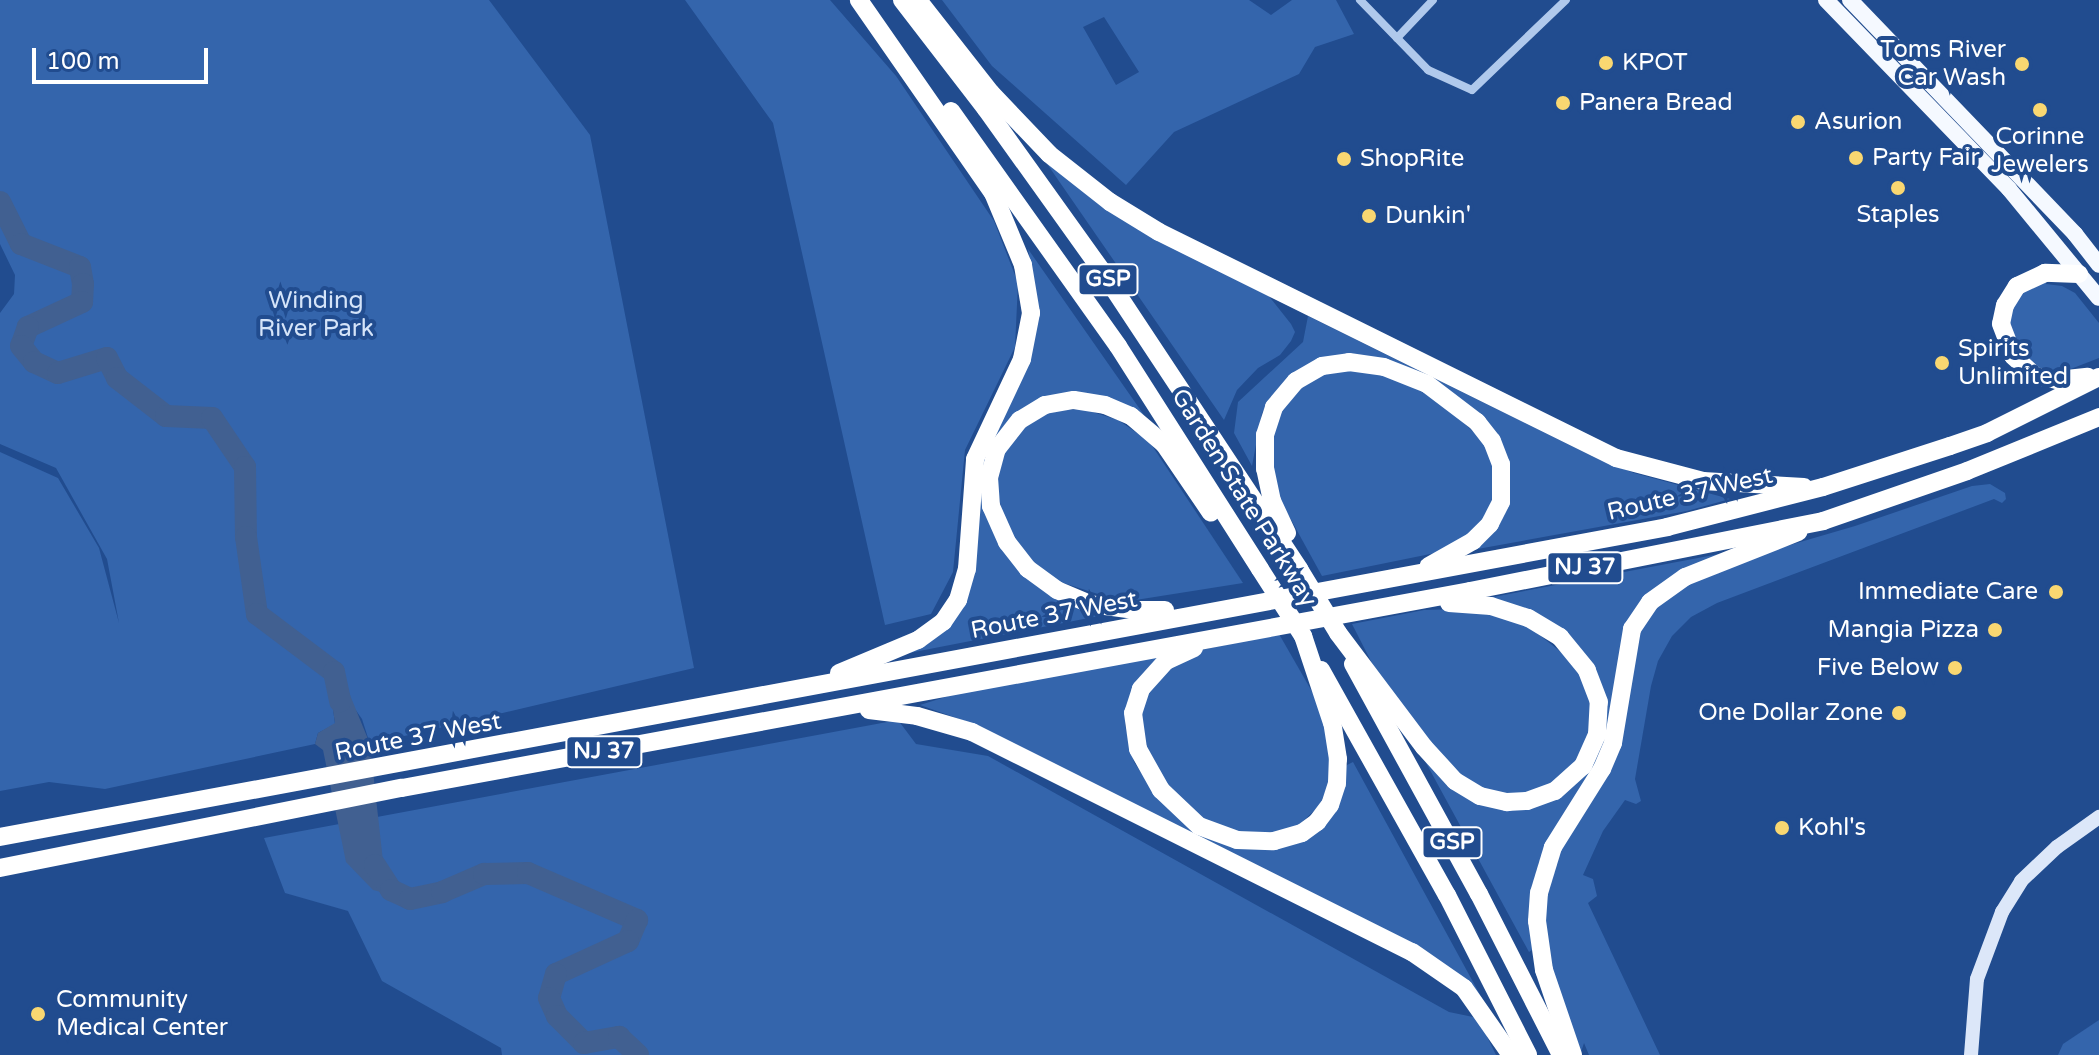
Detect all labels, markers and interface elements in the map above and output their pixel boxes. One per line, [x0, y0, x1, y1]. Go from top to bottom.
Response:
scale bar [36, 32, 212, 82]
place label: Toms River Car Wash [1880, 36, 2006, 92]
text: 100 m [46, 47, 120, 76]
place label: KPOT [1622, 49, 1688, 77]
marker: KPOT [1597, 54, 1615, 72]
marker: Toms River Car Wash [2013, 55, 2031, 73]
place label: Panera Bread [1579, 89, 1733, 117]
marker: Panera Bread [1554, 94, 1572, 112]
marker: Corinne Jewelers [2031, 101, 2049, 119]
place label: Asurion [1814, 108, 1902, 136]
marker: Asurion [1789, 113, 1807, 131]
place label: Corinne Jewelers [1991, 123, 2089, 179]
place label: Party Fair [1872, 144, 1980, 172]
place label: ShopRite [1360, 145, 1464, 173]
marker: Party Fair [1847, 149, 1865, 167]
marker: ShopRite [1335, 150, 1353, 168]
marker: Staples [1889, 179, 1907, 197]
place label: Staples [1856, 201, 1940, 229]
place label: Dunkin' [1385, 202, 1471, 230]
marker: Dunkin' [1360, 207, 1378, 225]
road number: GSP [1076, 262, 1140, 298]
park label: Winding River Park [258, 287, 374, 343]
place label: Spirits Unlimited [1958, 335, 2068, 391]
marker: Spirits Unlimited [1933, 354, 1951, 372]
street label: Garden State Parkway [1165, 384, 1323, 612]
street label: Route 37 West [1604, 461, 1776, 527]
road number: NJ 37 [1545, 550, 1625, 586]
place label: Immediate Care [1858, 578, 2038, 606]
marker: Immediate Care [2045, 581, 2067, 603]
street label: Route 37 West [968, 585, 1140, 645]
place label: Mangia Pizza [1828, 616, 1979, 644]
marker: Mangia Pizza [1986, 621, 2004, 639]
place label: Five Below [1817, 654, 1939, 682]
marker: Five Below [1946, 659, 1964, 677]
place label: One Dollar Zone [1698, 699, 1883, 727]
marker: One Dollar Zone [1890, 704, 1908, 722]
street label: Route 37 West [332, 707, 504, 767]
road number: NJ 37 [564, 734, 644, 770]
place label: Kohl's [1798, 814, 1866, 842]
marker: Kohl's [1773, 819, 1791, 837]
road number: GSP [1420, 825, 1484, 861]
place label: Community Medical Center [56, 986, 228, 1042]
marker: Community Medical Center [27, 1003, 49, 1025]

